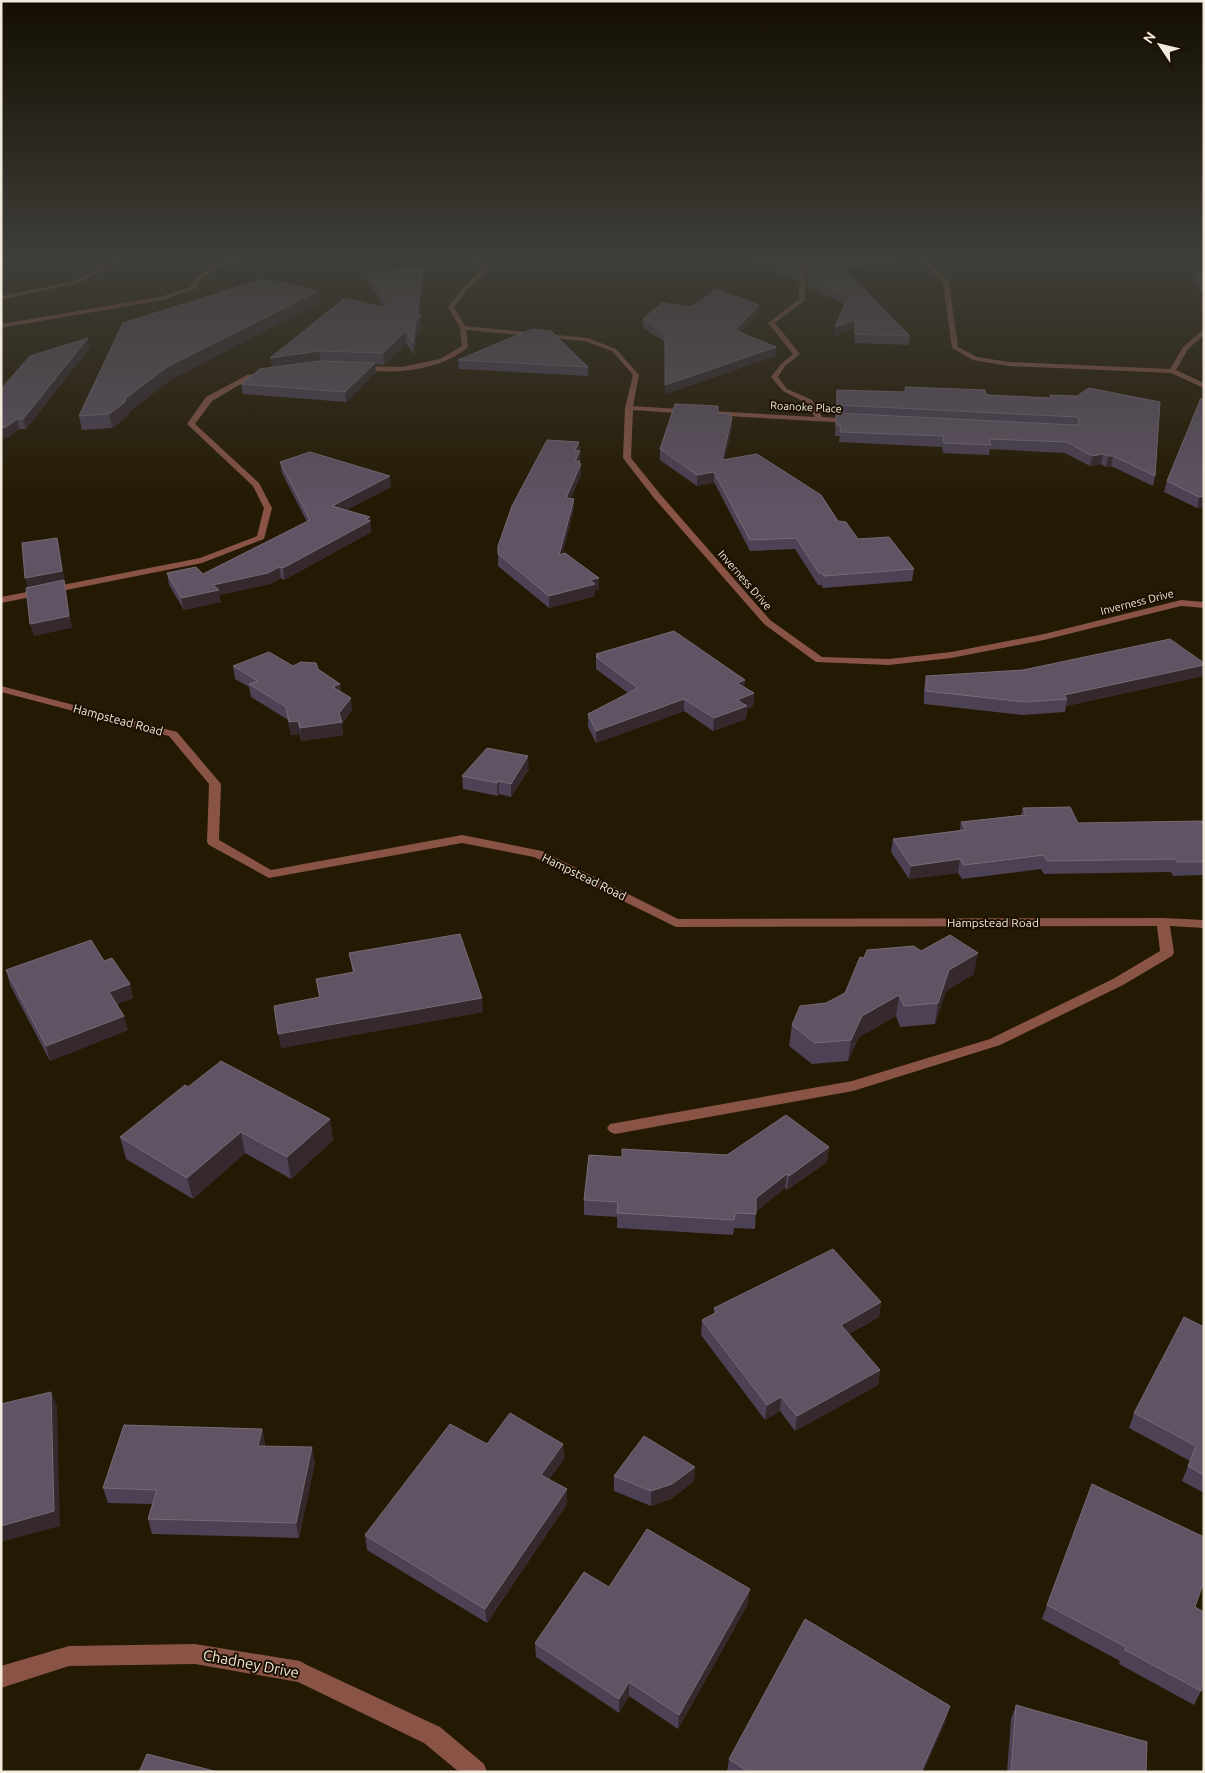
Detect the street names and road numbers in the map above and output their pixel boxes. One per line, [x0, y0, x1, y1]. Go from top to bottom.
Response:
street label: Roanoke Place [770, 399, 842, 415]
street label: Inverness Drive [716, 548, 774, 612]
street label: Inverness Drive [1099, 587, 1175, 617]
street label: Hampstead Road [72, 701, 164, 738]
street label: Hampstead Road [540, 851, 628, 903]
street label: Hampstead Road [947, 916, 1039, 929]
street label: Chadney Drive [202, 1646, 300, 1681]

